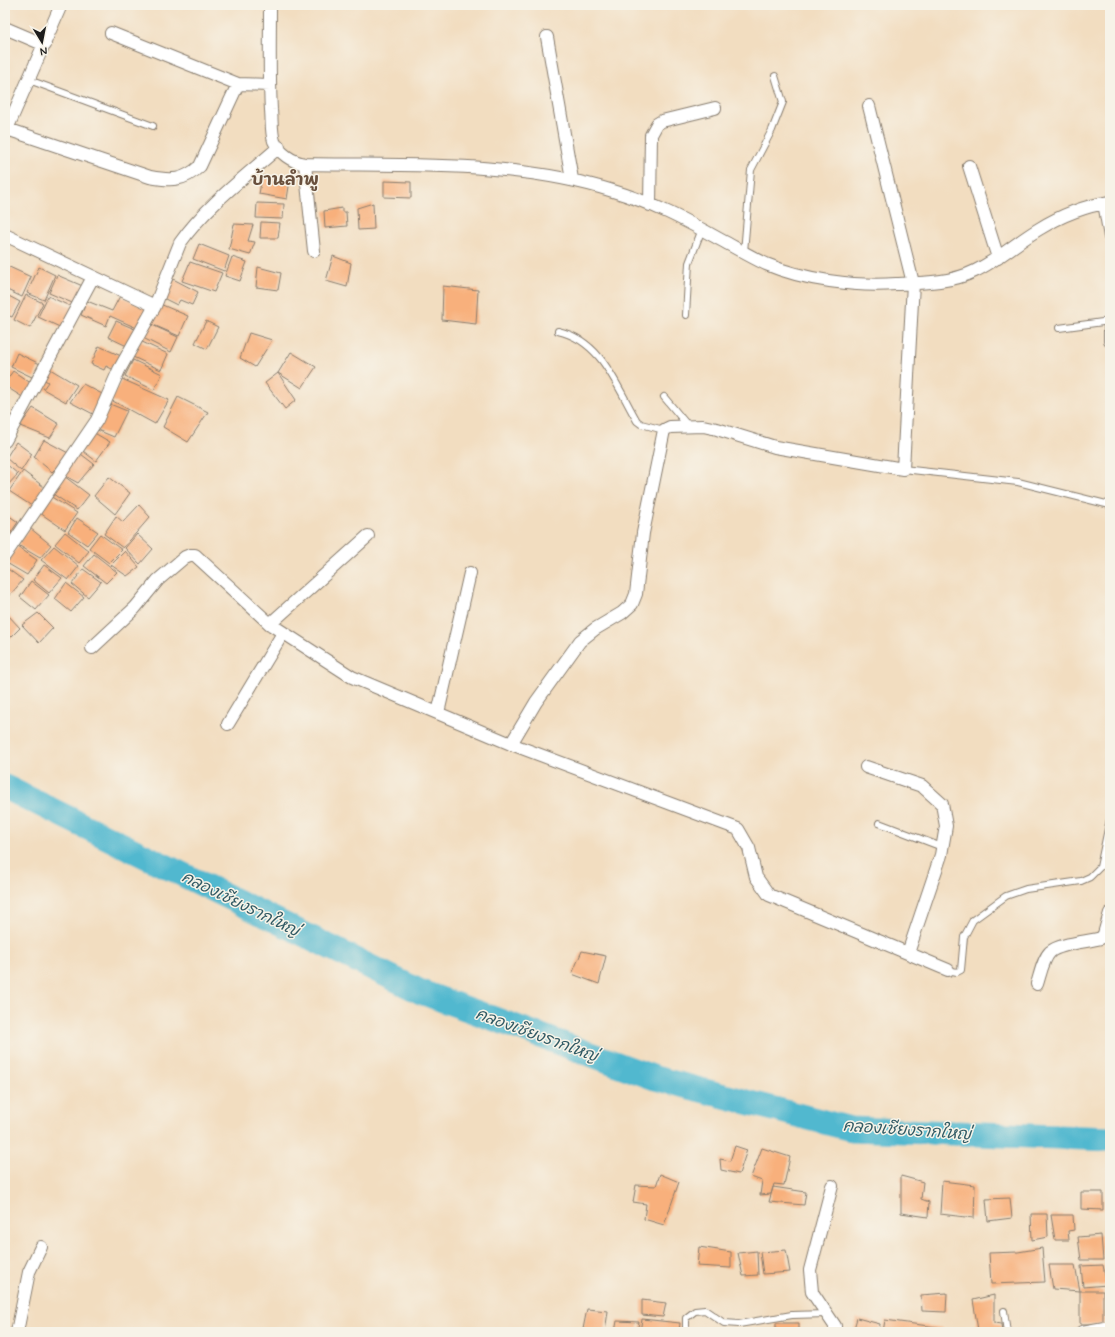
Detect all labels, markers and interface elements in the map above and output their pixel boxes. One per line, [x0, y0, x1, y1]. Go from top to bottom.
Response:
north arrow [22, 22, 62, 62]
text: N [39, 43, 48, 58]
district label: บ้านลำพู [251, 168, 319, 191]
water label: คลองเชียงรากใหญ่ [178, 866, 306, 943]
water label: คลองเชียงรากใหญ่ [473, 1003, 604, 1068]
water label: คลองเชียงรากใหญ่ [842, 1115, 975, 1146]

